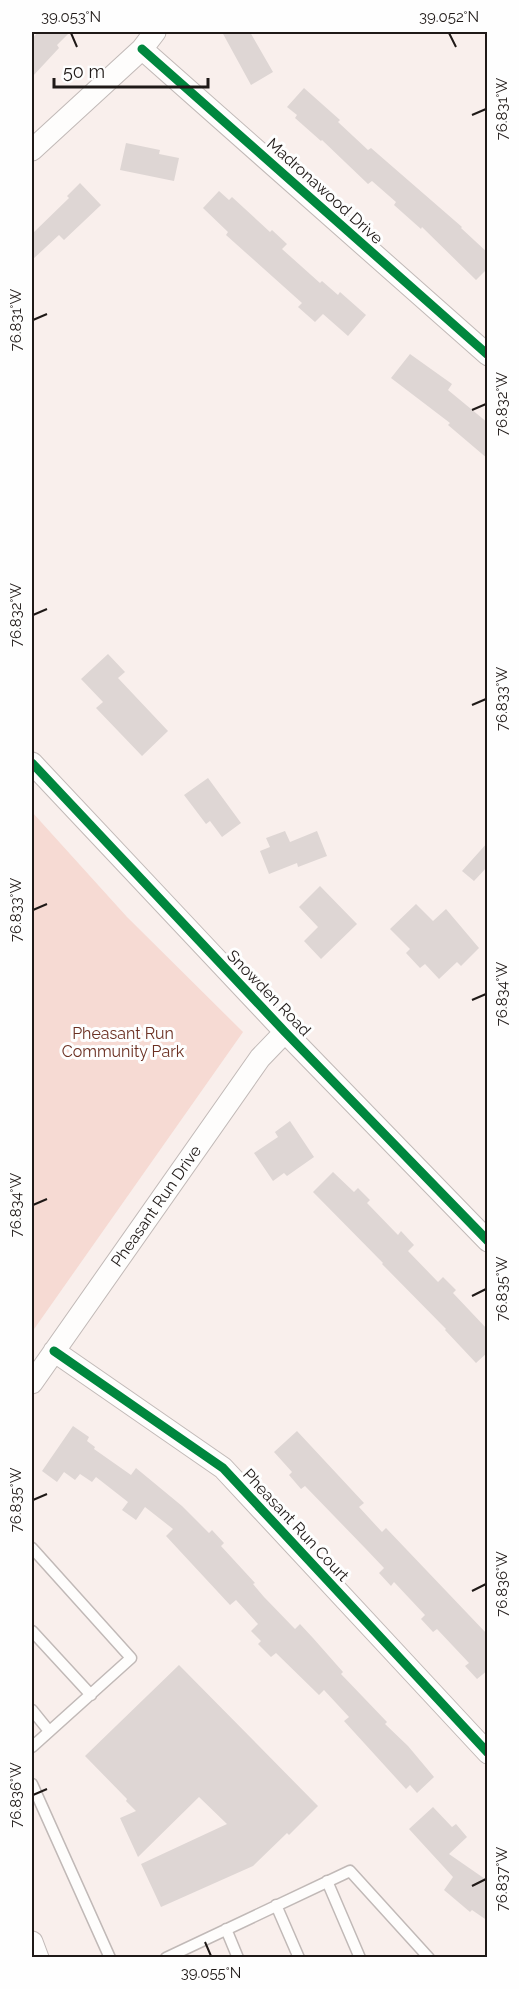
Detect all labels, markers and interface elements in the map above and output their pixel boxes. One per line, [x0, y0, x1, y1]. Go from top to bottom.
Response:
text: 39.053°N [41, 8, 101, 26]
text: 39.052°N [419, 8, 479, 26]
scale bar [54, 51, 208, 89]
text: 50 m [63, 61, 105, 82]
text: 76.831°W [493, 77, 511, 140]
street label: Madronawood Drive [263, 134, 387, 248]
text: 76.831°W [7, 288, 25, 351]
text: 76.832°W [493, 372, 511, 436]
text: 76.832°W [7, 583, 25, 647]
text: 76.833°W [493, 667, 511, 731]
text: 76.833°W [7, 878, 25, 942]
street label: Snowden Road [223, 946, 315, 1040]
text: 76.834°W [493, 961, 511, 1026]
park label: Pheasant Run Community Park [62, 1024, 185, 1061]
street label: Pheasant Run Drive [107, 1142, 205, 1270]
text: 76.834°W [7, 1172, 25, 1237]
text: 76.835°W [493, 1256, 511, 1321]
street label: Pheasant Run Court [239, 1465, 353, 1586]
text: 76.835°W [7, 1467, 25, 1532]
text: 76.836°W [493, 1551, 511, 1617]
text: 76.836°W [7, 1762, 25, 1828]
text: 76.837°W [493, 1846, 511, 1911]
text: 39.055°N [181, 1964, 241, 1982]

